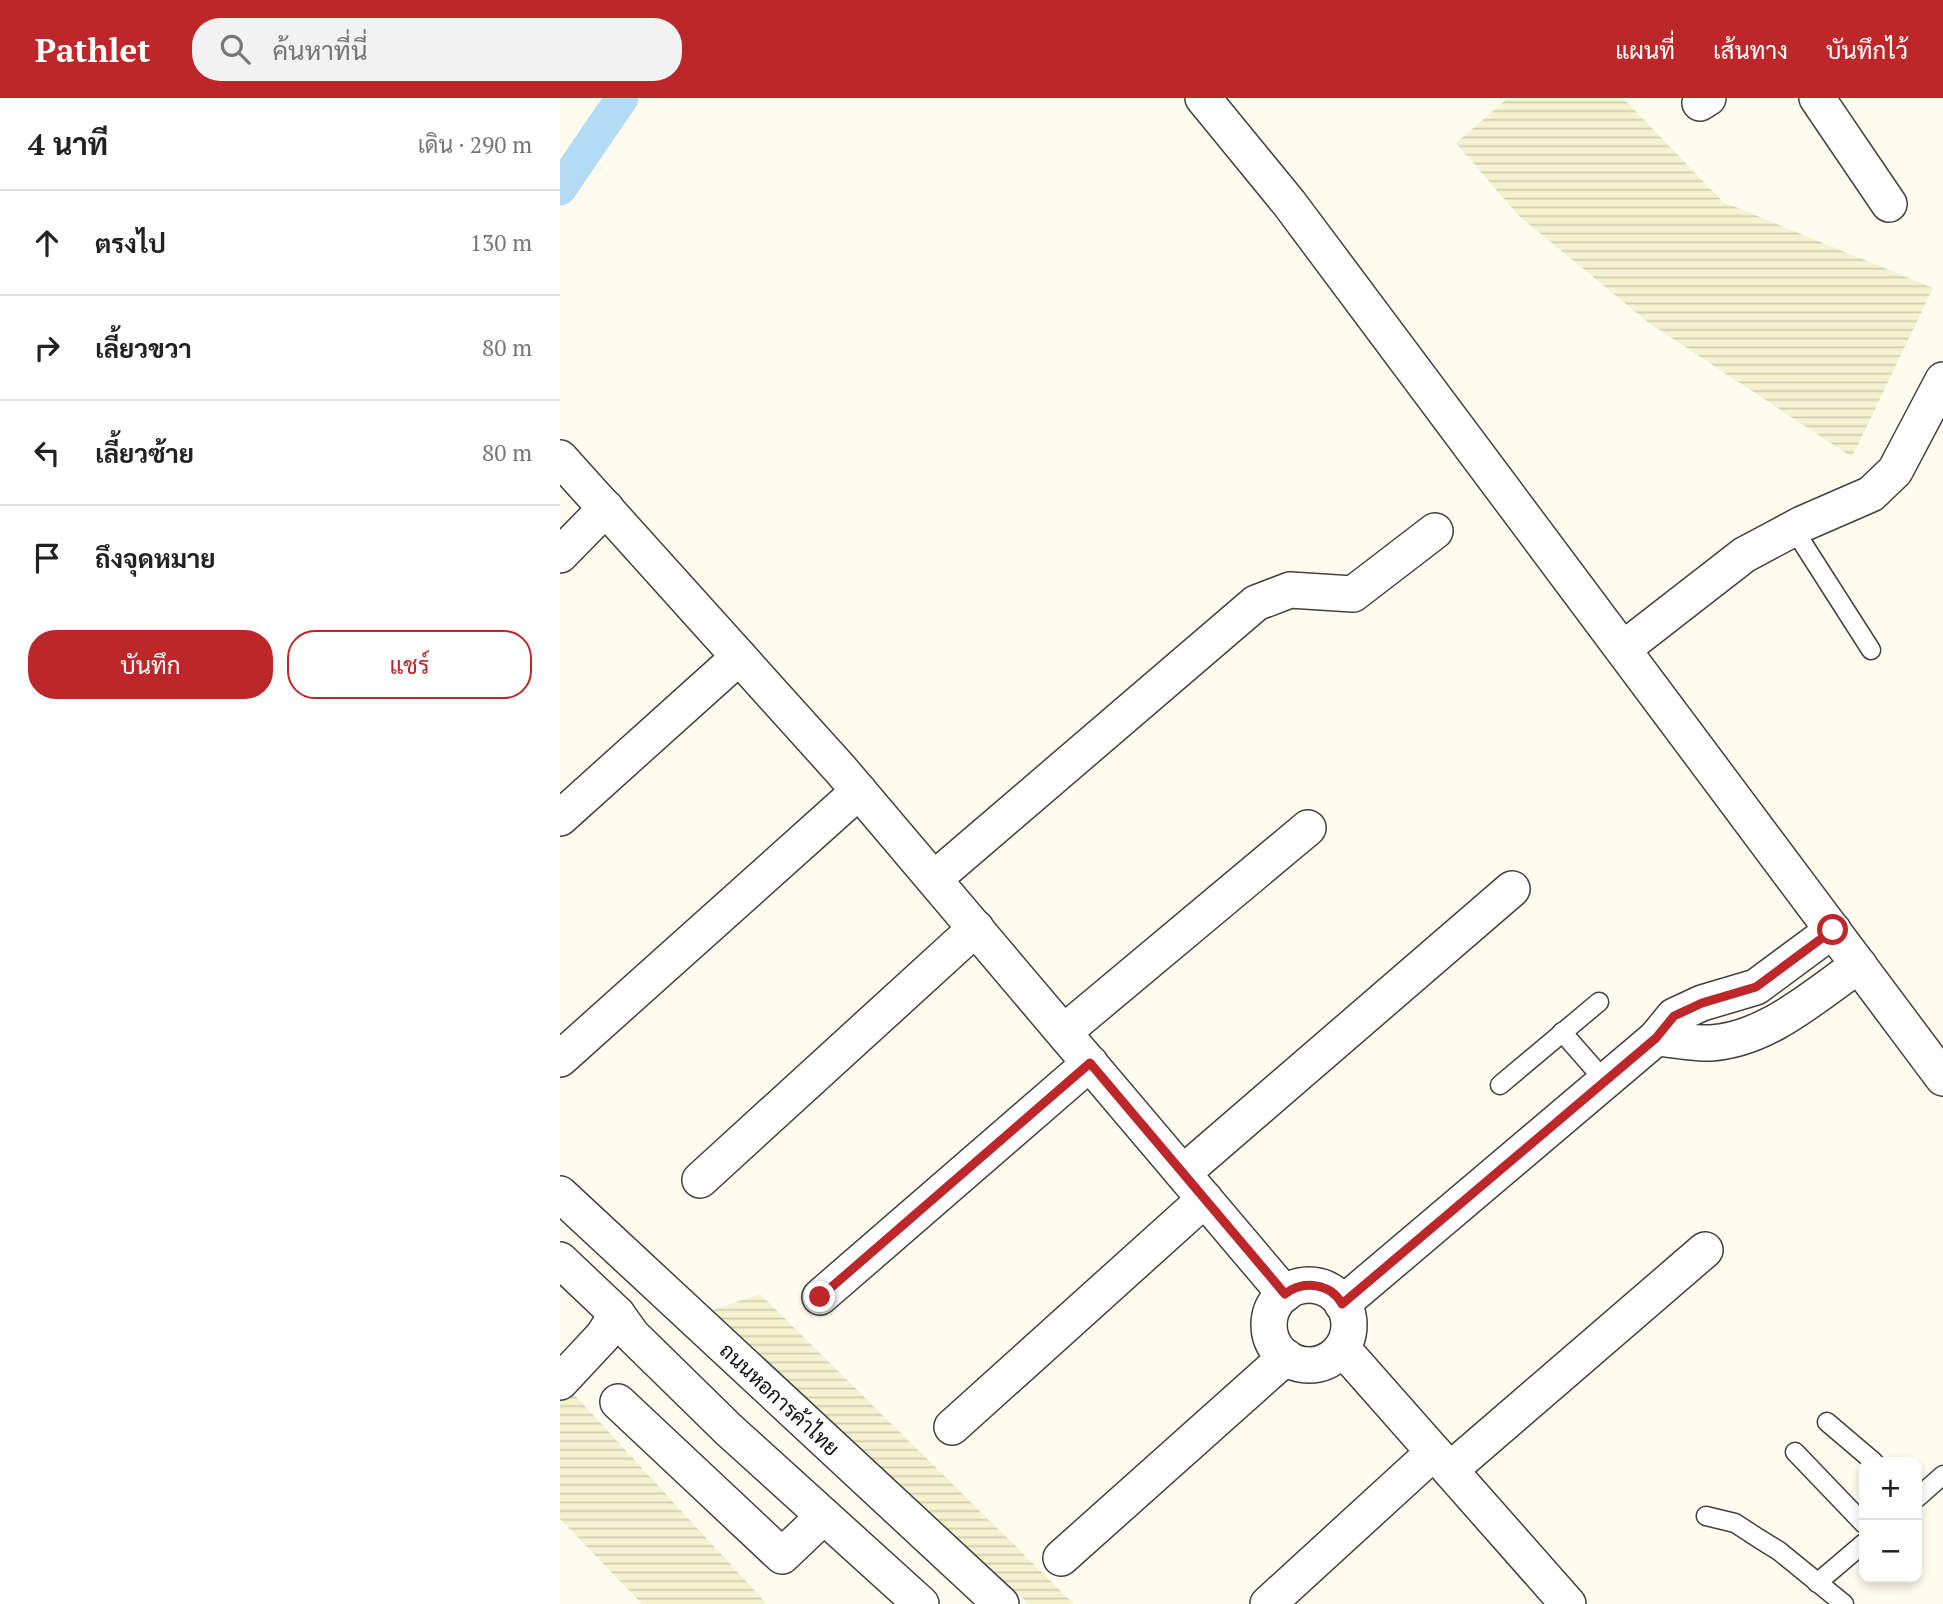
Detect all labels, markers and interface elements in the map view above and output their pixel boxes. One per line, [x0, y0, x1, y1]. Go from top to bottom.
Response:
search box [192, 18, 682, 81]
text: Pathlet [35, 28, 150, 71]
icon: search [216, 30, 254, 68]
text: ค้นหาที่นี่ [272, 33, 367, 67]
text: แผนที่ [1615, 34, 1675, 66]
text: เส้นทาง [1713, 34, 1788, 66]
text: บันทึกไว้ [1826, 34, 1908, 66]
text: 4 นาที [28, 124, 108, 164]
text: เดิน · 290 m [418, 129, 532, 160]
icon: ahead [28, 224, 66, 262]
text: ตรงไป [95, 226, 166, 260]
text: 130 m [470, 227, 532, 258]
icon: right [28, 329, 66, 367]
text: เลี้ยวขวา [95, 331, 192, 365]
text: 80 m [482, 332, 532, 363]
icon: left [28, 434, 66, 472]
text: เลี้ยวซ้าย [95, 436, 194, 470]
text: 80 m [482, 437, 532, 468]
icon: arrive [28, 539, 66, 577]
text: ถึงจุดหมาย [95, 541, 216, 575]
button: บันทึก [28, 630, 273, 699]
button: แชร์ [287, 630, 532, 699]
route start [1817, 914, 1848, 945]
route end [804, 1281, 835, 1312]
street label: ถนนหอการค้าไทย [714, 1336, 846, 1462]
map controls [1859, 1457, 1922, 1583]
button: + [1859, 1457, 1922, 1520]
button: − [1859, 1520, 1922, 1583]

